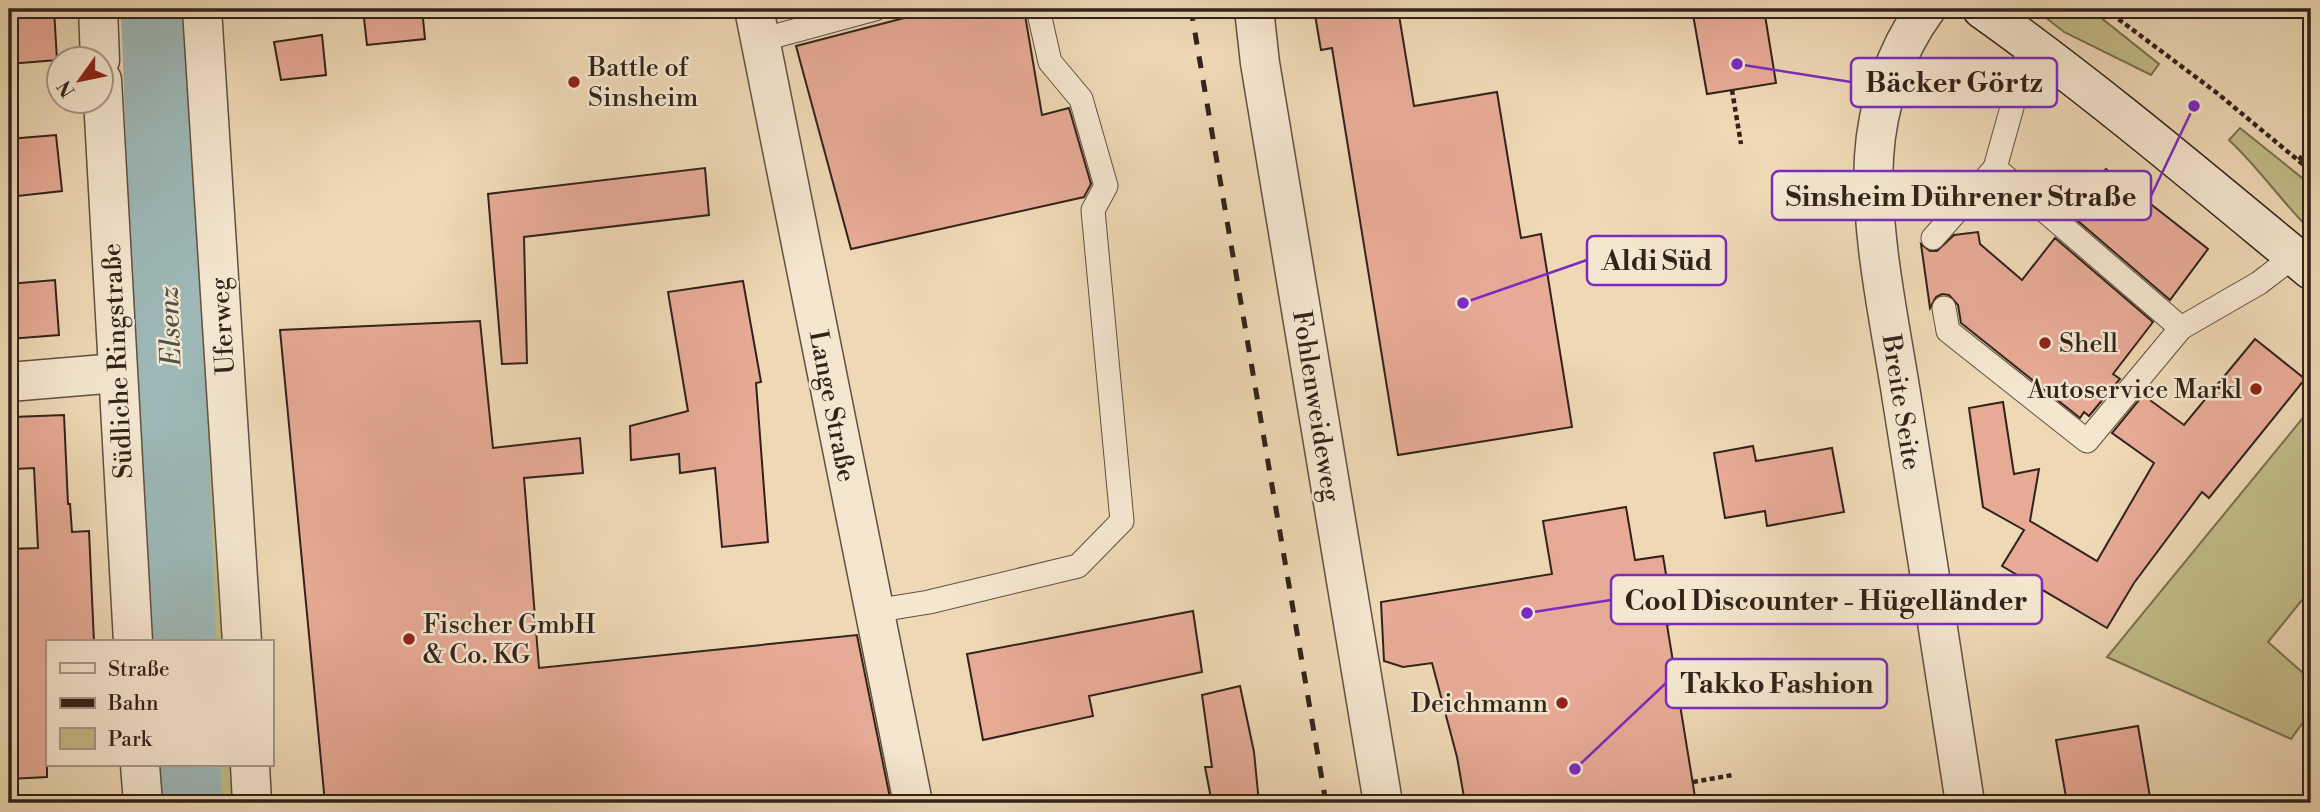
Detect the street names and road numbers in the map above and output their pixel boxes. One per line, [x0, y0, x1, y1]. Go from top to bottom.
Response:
street label: Südliche Ringstraße [96, 242, 140, 480]
street label: Uferweg [204, 276, 242, 376]
street label: Fohlenweideweg [1285, 308, 1347, 505]
street label: Lange Straße [802, 328, 862, 485]
street label: Breite Seite [1874, 331, 1928, 472]

